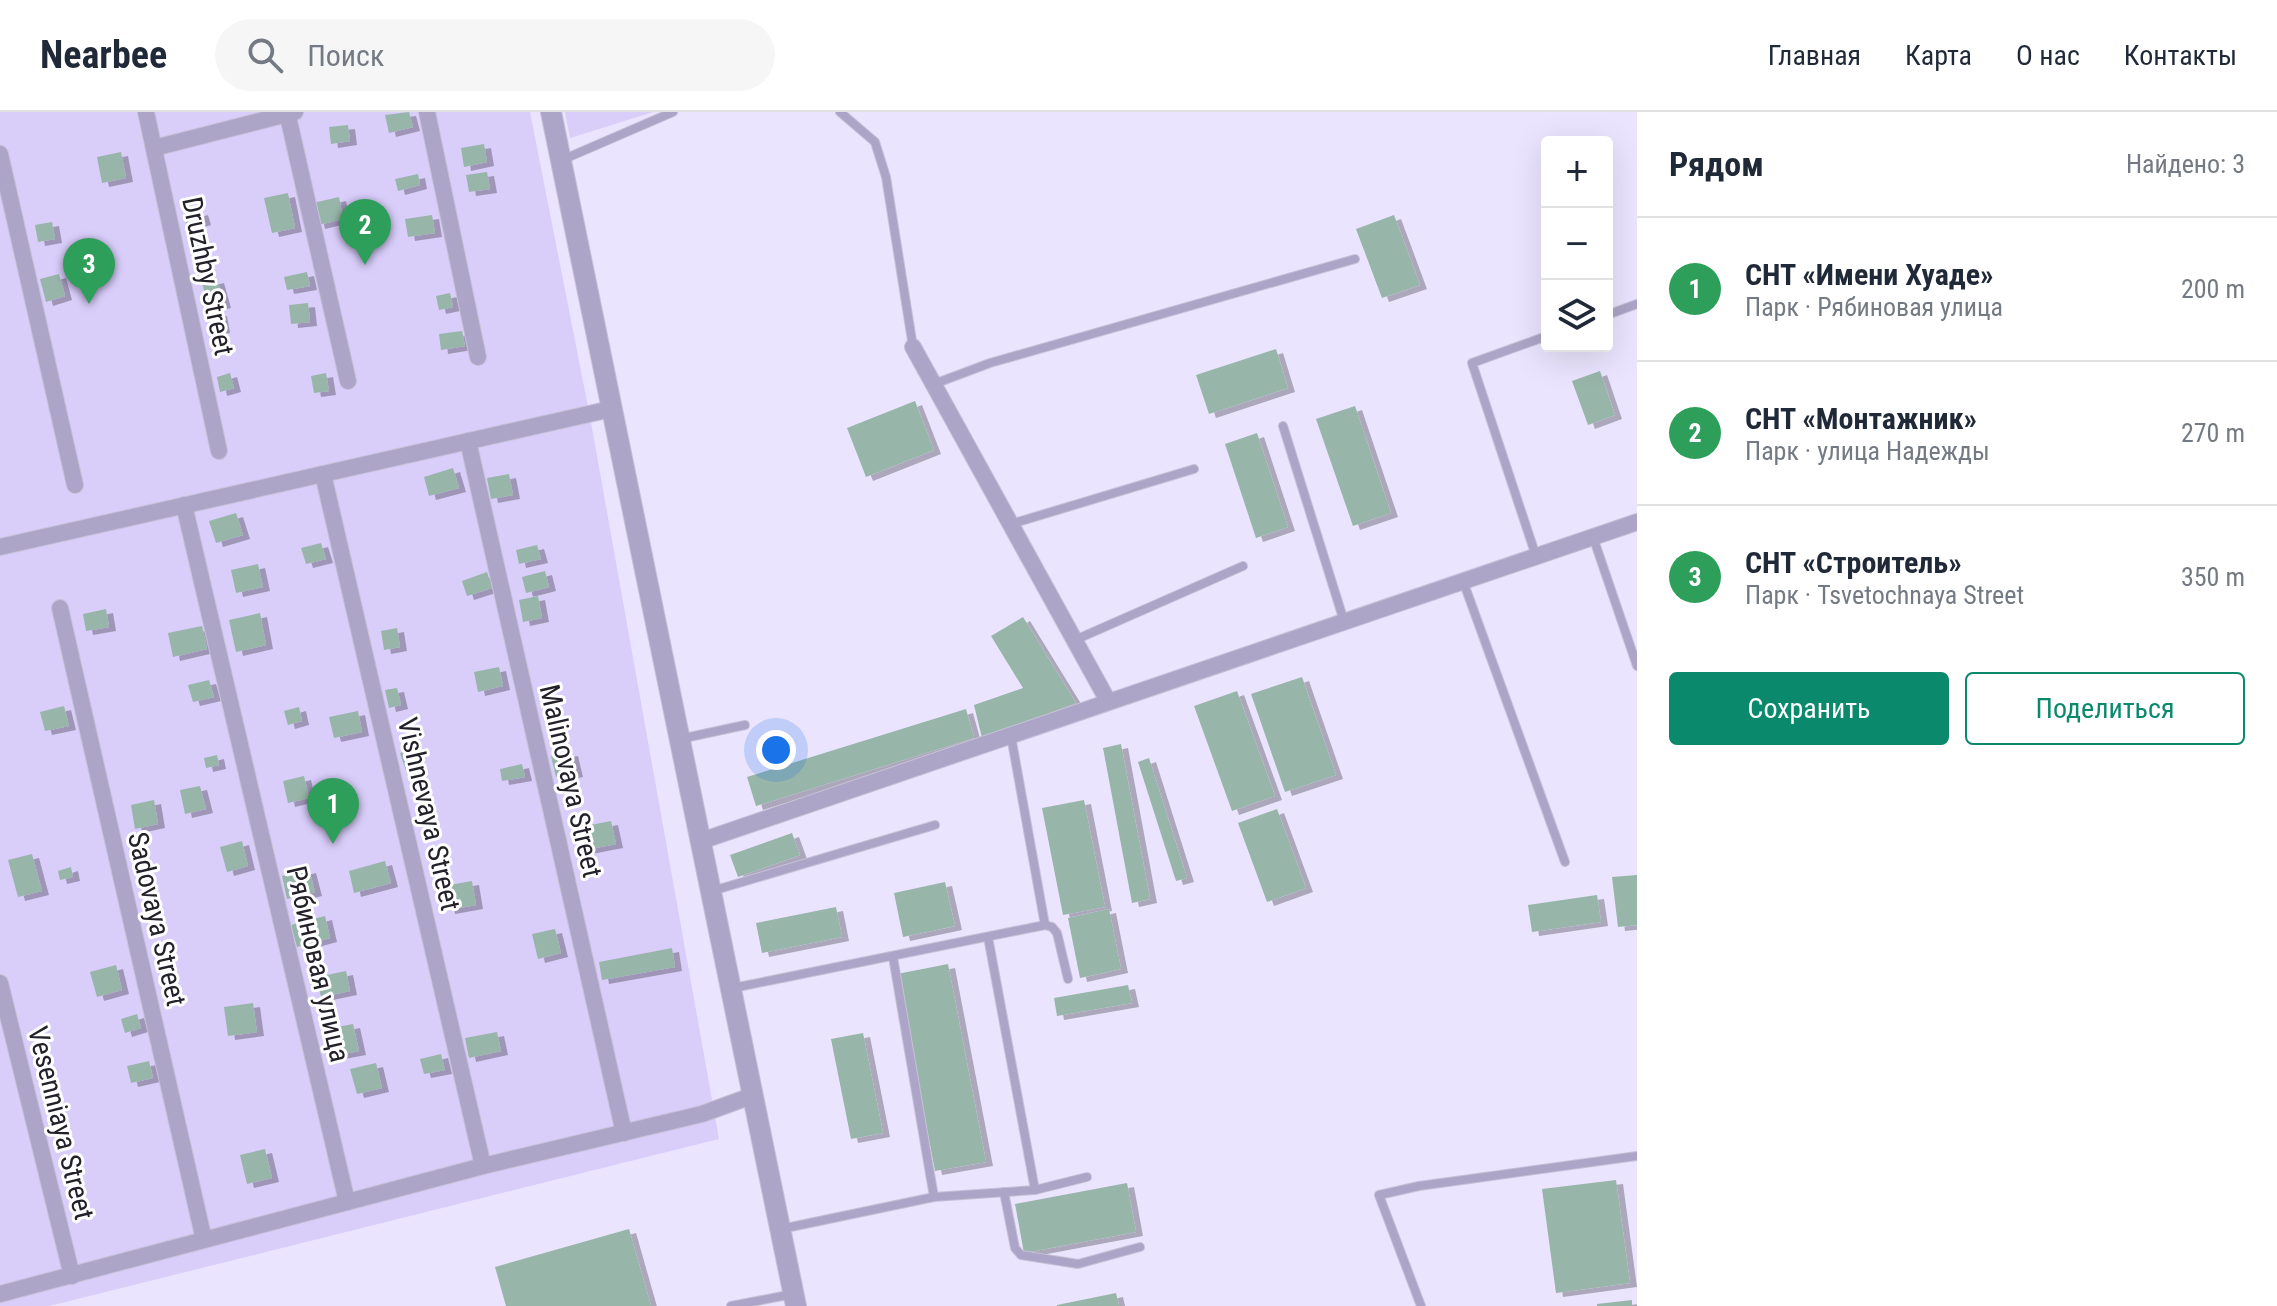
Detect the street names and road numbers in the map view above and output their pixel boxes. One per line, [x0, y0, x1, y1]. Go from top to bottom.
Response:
street label: Druzhby Street [175, 194, 241, 358]
street label: Malinovaya Street [533, 681, 609, 881]
street label: Vishnevaya Street [391, 714, 467, 914]
street label: Sadovaya Street [121, 829, 193, 1009]
street label: Рябиновая улица [279, 863, 357, 1065]
street label: Vesenniaya Street [21, 1023, 101, 1223]

